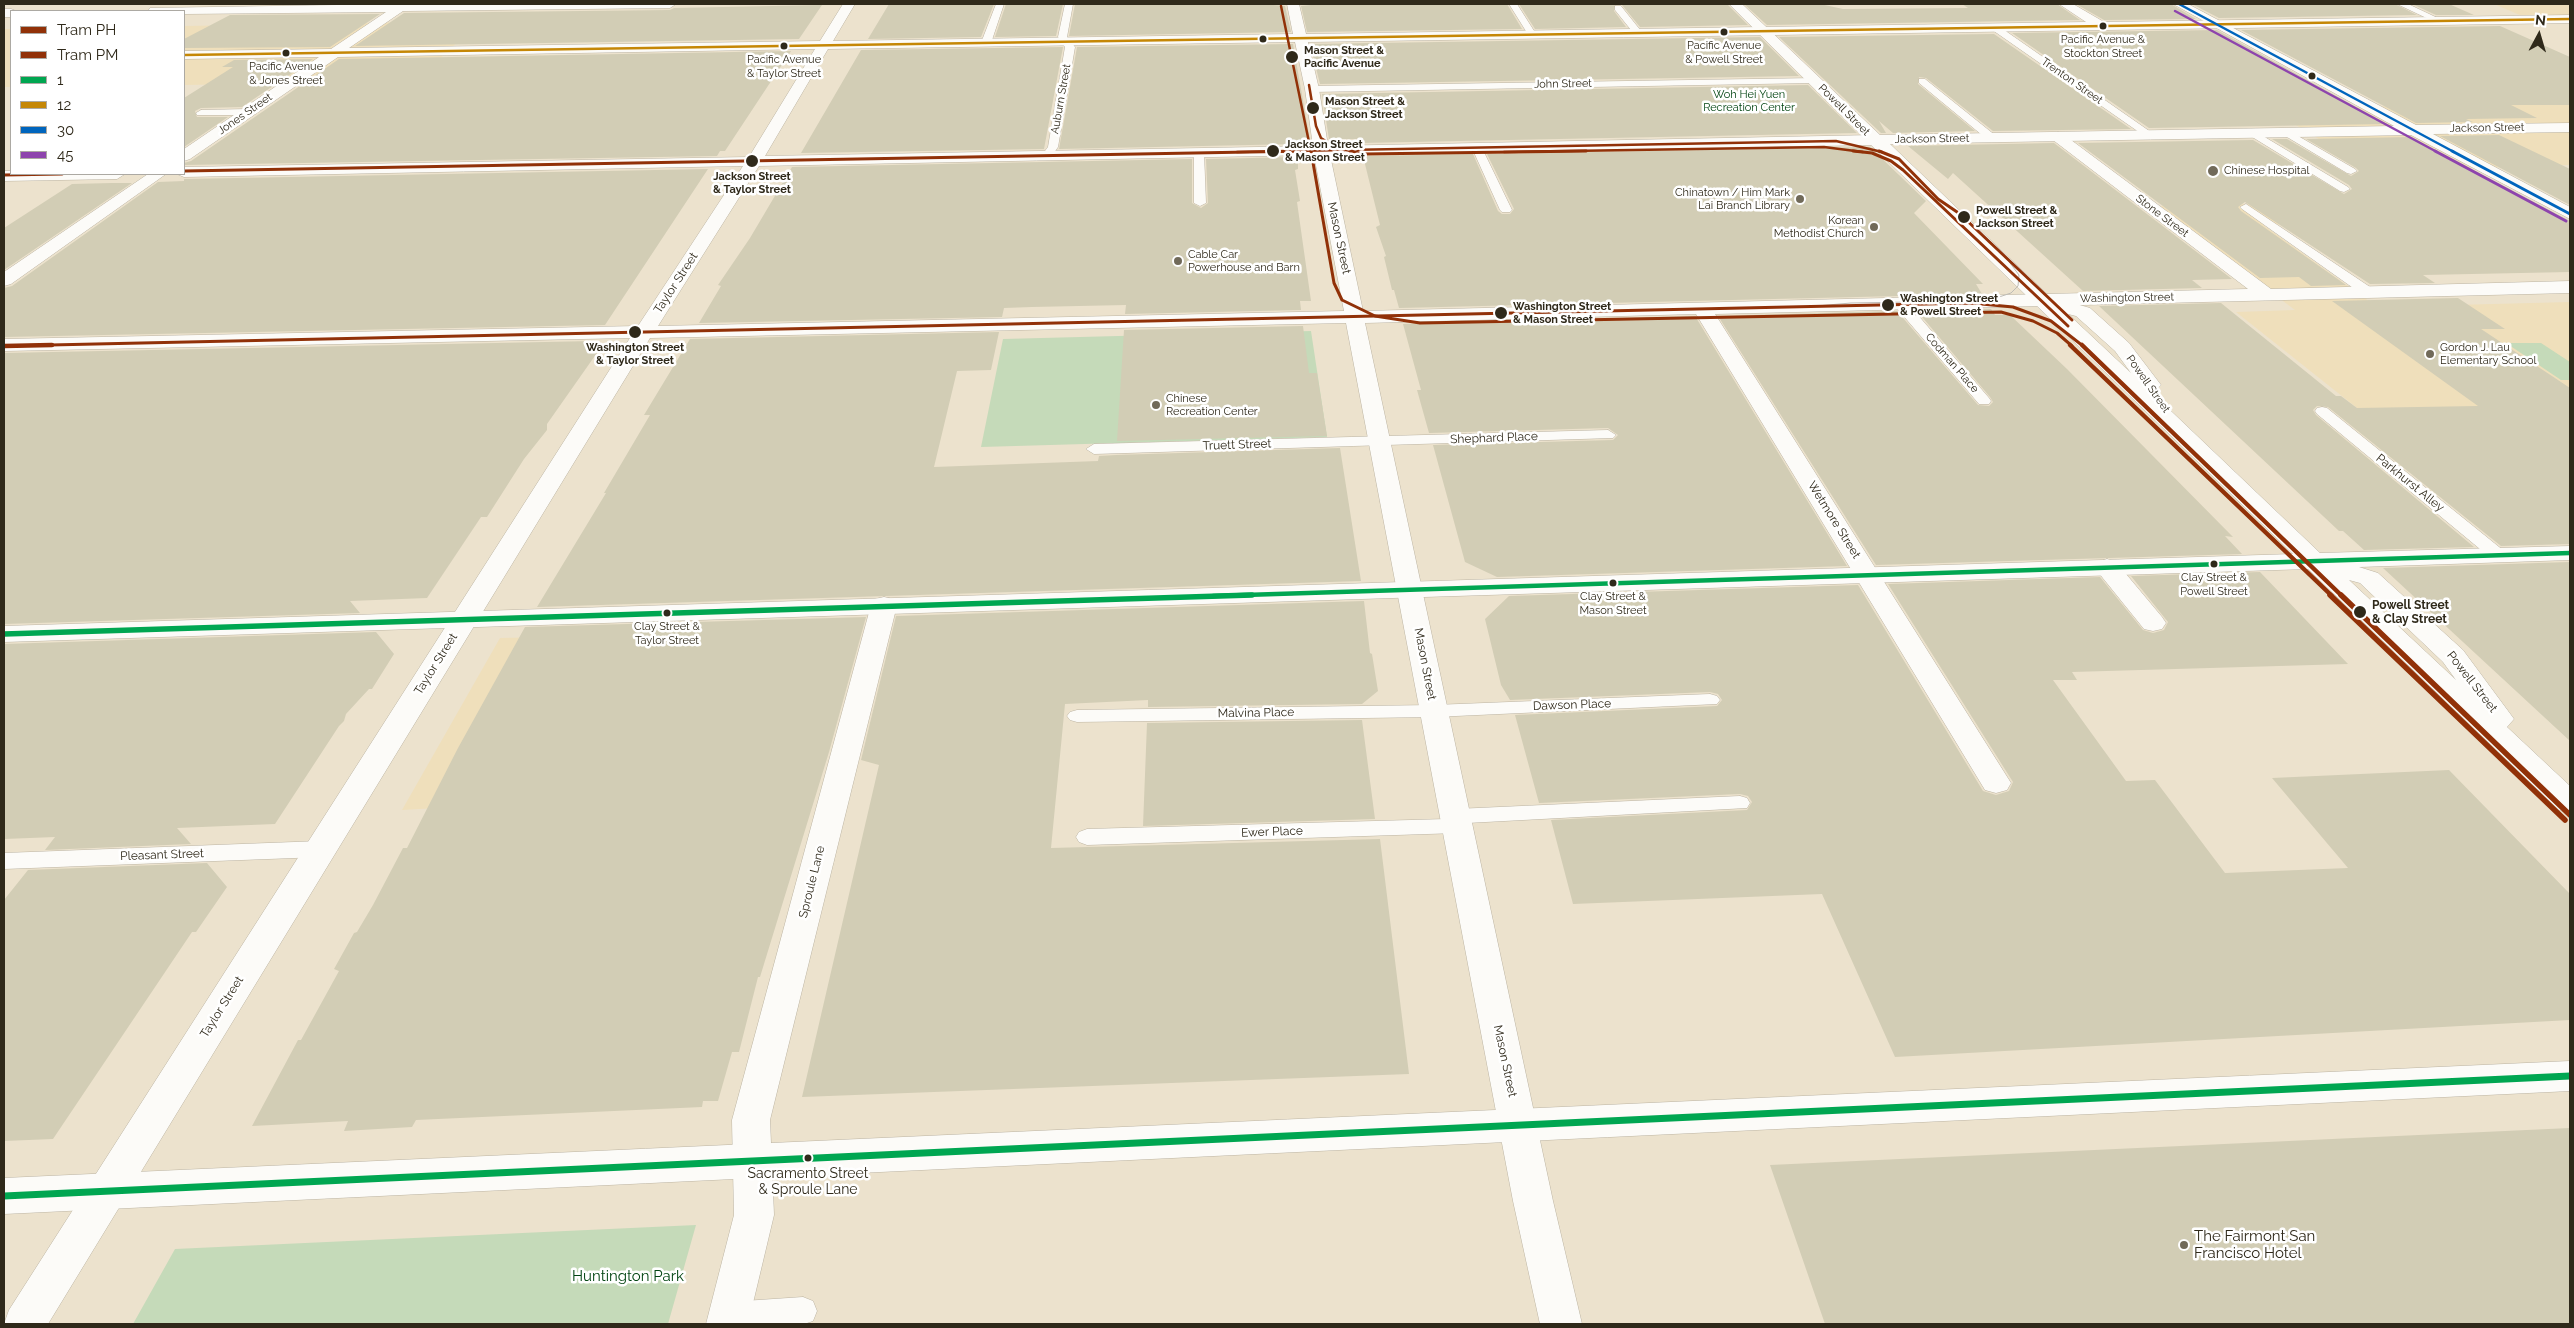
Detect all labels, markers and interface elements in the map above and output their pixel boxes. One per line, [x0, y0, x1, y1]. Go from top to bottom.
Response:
legend [10, 10, 185, 175]
north arrow [2514, 10, 2564, 60]
text: N [2534, 12, 2547, 29]
text: Tram PH [57, 21, 116, 39]
marker: Pacific Avenue & Stockton Street [2098, 21, 2108, 31]
marker: Pacific Avenue & Powell Street [1719, 27, 1729, 37]
place label: Pacific Avenue & Stockton Street [2061, 33, 2145, 59]
unlabelled marker [1258, 34, 1268, 44]
place label: Pacific Avenue & Powell Street [1685, 39, 1763, 65]
marker: Pacific Avenue & Taylor Street [779, 41, 789, 51]
place label: Mason Street & Pacific Avenue [1304, 44, 1384, 70]
text: Tram PM [57, 46, 118, 64]
marker: Pacific Avenue & Jones Street [281, 48, 291, 58]
marker: Mason Street & Pacific Avenue [1284, 49, 1300, 65]
place label: Pacific Avenue & Taylor Street [747, 53, 821, 79]
street label: Trenton Street [2039, 55, 2105, 107]
place label: Pacific Avenue & Jones Street [249, 60, 323, 86]
street label: Auburn Street [1048, 63, 1074, 135]
text: 1 [57, 71, 63, 89]
unlabelled marker [2307, 71, 2317, 81]
street label: John Street [1534, 77, 1592, 91]
street label: Powell Street [1815, 81, 1873, 139]
park label: Woh Hei Yuen Recreation Center [1703, 88, 1795, 114]
street label: Jones Street [215, 90, 275, 138]
place label: Mason Street & Jackson Street [1325, 95, 1405, 121]
text: 12 [57, 96, 71, 114]
marker: Mason Street & Jackson Street [1305, 100, 1321, 116]
text: 30 [57, 121, 74, 139]
street label: Jackson Street [2450, 121, 2524, 135]
street label: Jackson Street [1895, 132, 1969, 146]
place label: Jackson Street & Mason Street [1285, 138, 1365, 164]
marker: Jackson Street & Mason Street [1265, 143, 1281, 159]
text: 45 [57, 146, 73, 164]
marker: Jackson Street & Taylor Street [744, 153, 760, 169]
marker: Chinese Hospital [2206, 164, 2220, 178]
place label: Chinese Hospital [2224, 164, 2310, 178]
place label: Jackson Street & Taylor Street [713, 170, 791, 196]
place label: Chinatown / Him Mark Lai Branch Library [1675, 186, 1790, 212]
street label: Stone Street [2133, 192, 2191, 240]
marker: Chinatown / Him Mark Lai Branch Library [1794, 193, 1806, 205]
street label: Mason Street [1324, 201, 1354, 275]
place label: Powell Street & Jackson Street [1976, 204, 2057, 230]
marker: Powell Street & Jackson Street [1956, 209, 1972, 225]
place label: Korean Methodist Church [1774, 214, 1864, 240]
marker: Korean Methodist Church [1868, 221, 1880, 233]
place label: Cable Car Powerhouse and Barn [1188, 248, 1300, 274]
street label: Taylor Street [651, 250, 701, 316]
marker: Cable Car Powerhouse and Barn [1172, 255, 1184, 267]
street label: Washington Street [2080, 291, 2174, 305]
place label: Washington Street & Powell Street [1900, 292, 1998, 318]
marker: Washington Street & Powell Street [1880, 297, 1896, 313]
place label: Washington Street & Mason Street [1513, 300, 1611, 326]
marker: Washington Street & Mason Street [1493, 305, 1509, 321]
marker: Washington Street & Taylor Street [627, 324, 643, 340]
street label: Codman Place [1923, 331, 1981, 395]
place label: Washington Street & Taylor Street [586, 341, 684, 367]
place label: Gordon J. Lau Elementary School [2440, 341, 2537, 367]
marker: Gordon J. Lau Elementary School [2424, 348, 2436, 360]
street label: Powell Street [2123, 353, 2173, 415]
place label: Chinese Recreation Center [1166, 392, 1258, 418]
marker: Chinese Recreation Center [1150, 399, 1162, 411]
street label: Shephard Place [1450, 429, 1538, 447]
street label: Truett Street [1202, 437, 1272, 453]
street label: Parkhurst Alley [2373, 451, 2447, 515]
street label: Wetmore Street [1804, 479, 1864, 561]
marker: Clay Street & Powell Street [2209, 559, 2219, 569]
place label: Clay Street & Powell Street [2180, 571, 2248, 597]
marker: Clay Street & Mason Street [1608, 578, 1618, 588]
place label: Clay Street & Mason Street [1579, 590, 1647, 616]
place label: Powell Street & Clay Street [2372, 598, 2449, 626]
marker: Powell Street & Clay Street [2352, 604, 2368, 620]
marker: Clay Street & Taylor Street [662, 608, 672, 618]
place label: Clay Street & Taylor Street [634, 620, 700, 646]
street label: Mason Street [1411, 627, 1439, 701]
street label: Taylor Street [411, 631, 461, 697]
street label: Powell Street [2444, 649, 2500, 715]
street label: Dawson Place [1533, 696, 1611, 714]
street label: Malvina Place [1218, 705, 1294, 721]
street label: Ewer Place [1241, 824, 1303, 840]
street label: Sproule Lane [796, 844, 828, 920]
street label: Pleasant Street [120, 846, 204, 864]
street label: Taylor Street [197, 974, 247, 1040]
street label: Mason Street [1490, 1024, 1520, 1098]
marker: Sacramento Street & Sproule Lane [803, 1153, 813, 1163]
place label: Sacramento Street & Sproule Lane [748, 1166, 868, 1198]
place label: The Fairmont San Francisco Hotel [2194, 1227, 2315, 1262]
marker: The Fairmont San Francisco Hotel [2178, 1239, 2190, 1251]
park label: Huntington Park [572, 1267, 684, 1285]

